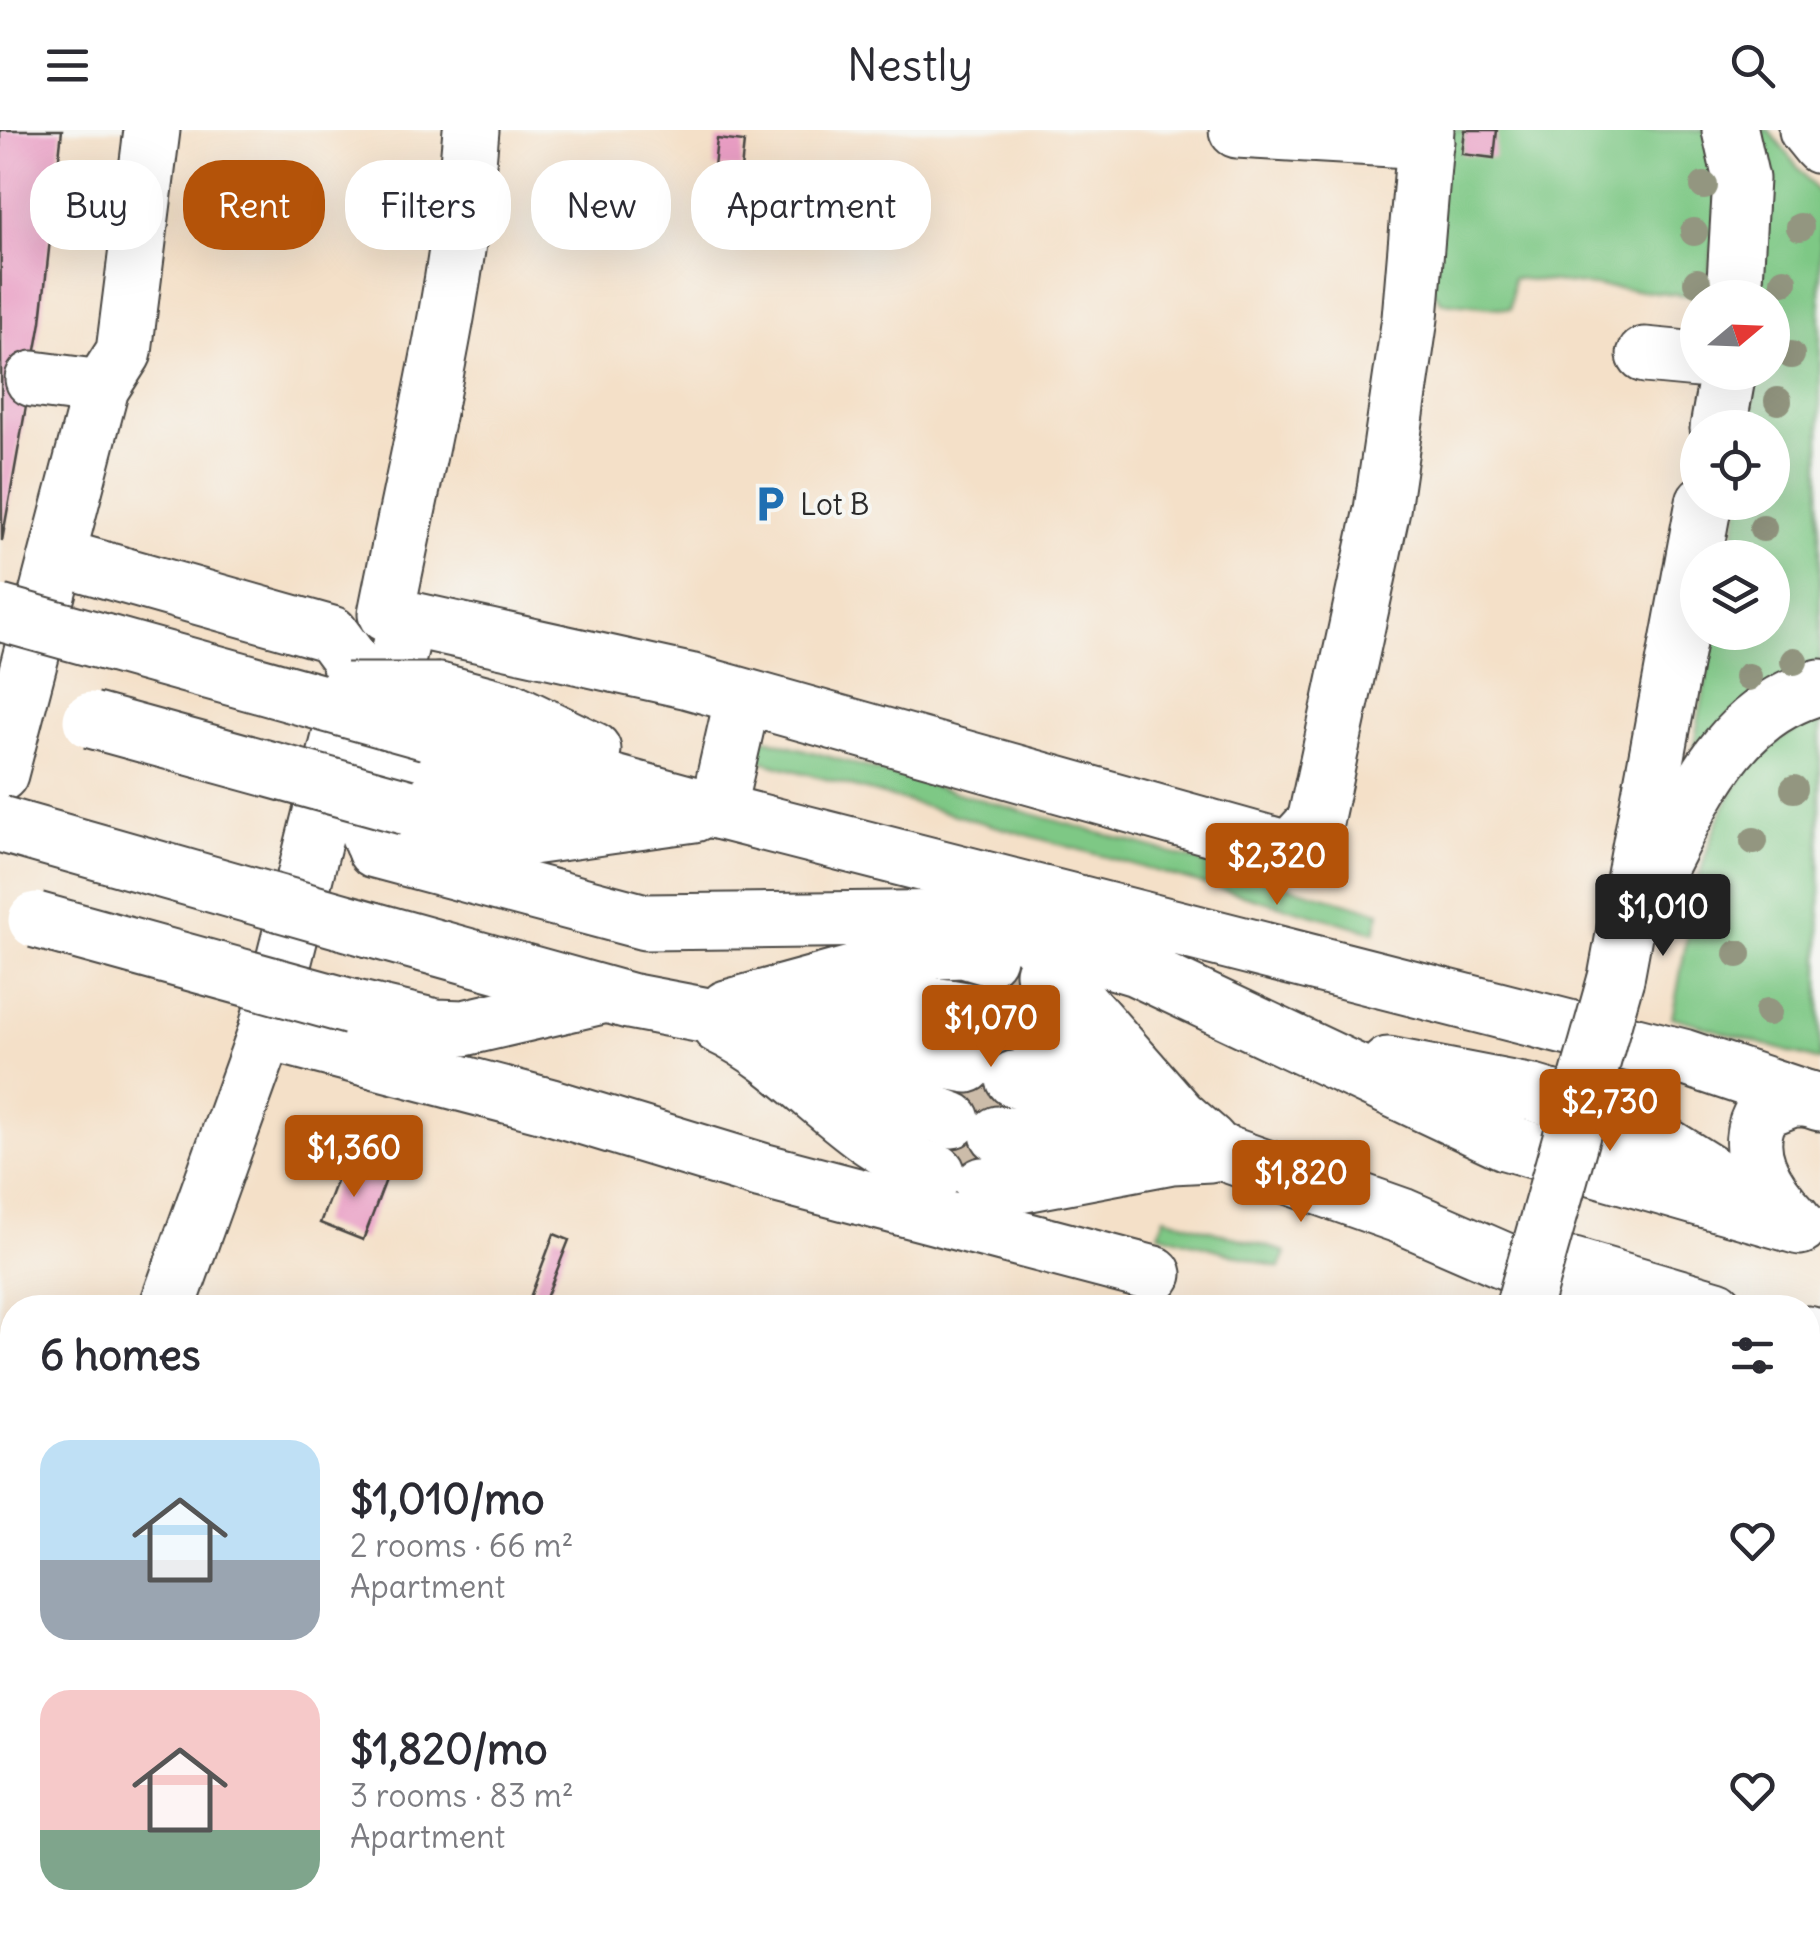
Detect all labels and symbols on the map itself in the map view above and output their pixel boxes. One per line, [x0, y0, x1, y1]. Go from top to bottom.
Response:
north arrow [1680, 280, 1790, 390]
parking icon: Lot B [749, 483, 791, 525]
place label: Lot B [800, 485, 870, 523]
pin: $2,320 [1196, 823, 1358, 908]
pin: $1,010 [1582, 874, 1744, 959]
pin: $1,070 [910, 985, 1072, 1070]
pin: $2,730 [1529, 1069, 1691, 1154]
pin: $1,360 [273, 1115, 435, 1200]
pin: $1,820 [1220, 1140, 1382, 1225]

